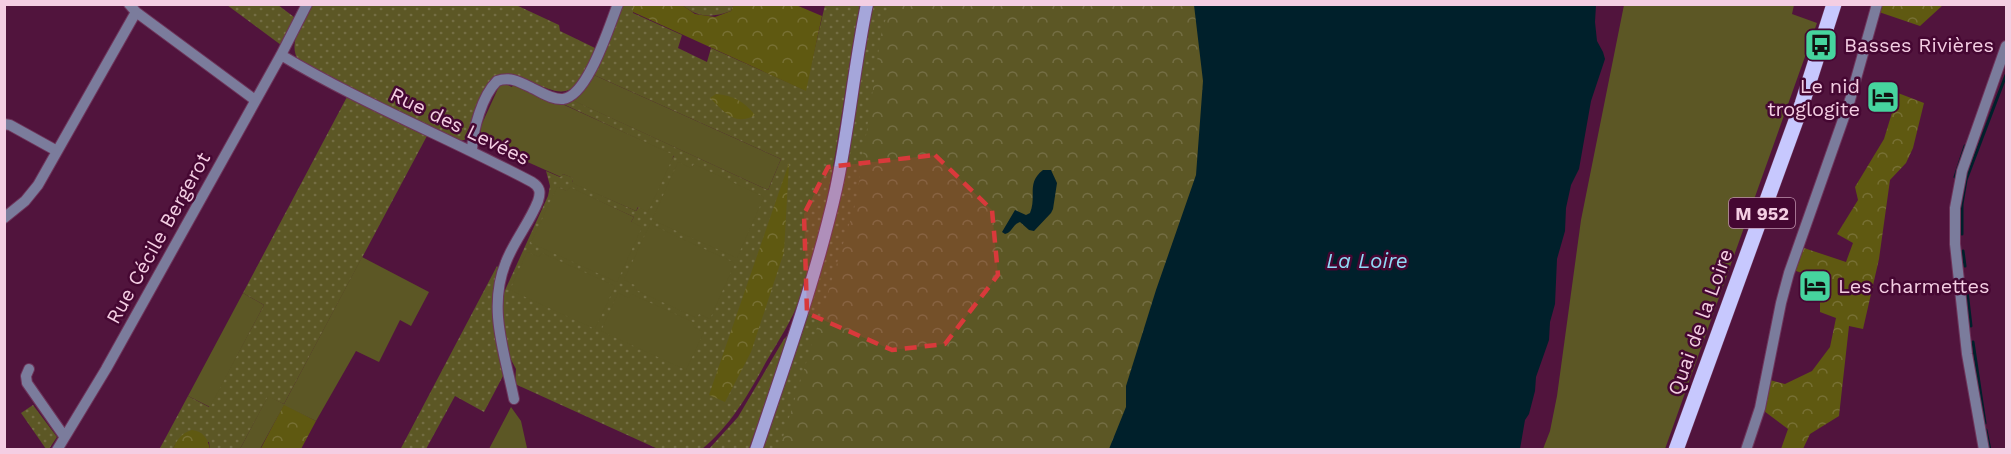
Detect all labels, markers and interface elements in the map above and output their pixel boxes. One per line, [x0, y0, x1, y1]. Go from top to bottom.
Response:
bus stop icon: Basses Rivières [1803, 27, 1839, 63]
place label: Basses Rivières [1844, 33, 1994, 57]
place label: Le nid troglogite [1767, 74, 1860, 121]
hotel icon: Le nid troglogite [1865, 79, 1901, 115]
street label: Rue des Levées [386, 82, 534, 170]
street label: Rue Cécile Bergerot [101, 147, 215, 328]
road number: M 952 [1729, 198, 1795, 228]
street label: Quai de la Loire [1662, 246, 1738, 398]
water label: La Loire [1326, 248, 1408, 273]
hotel icon: Les charmettes [1797, 268, 1833, 304]
place label: Les charmettes [1838, 274, 1989, 298]

